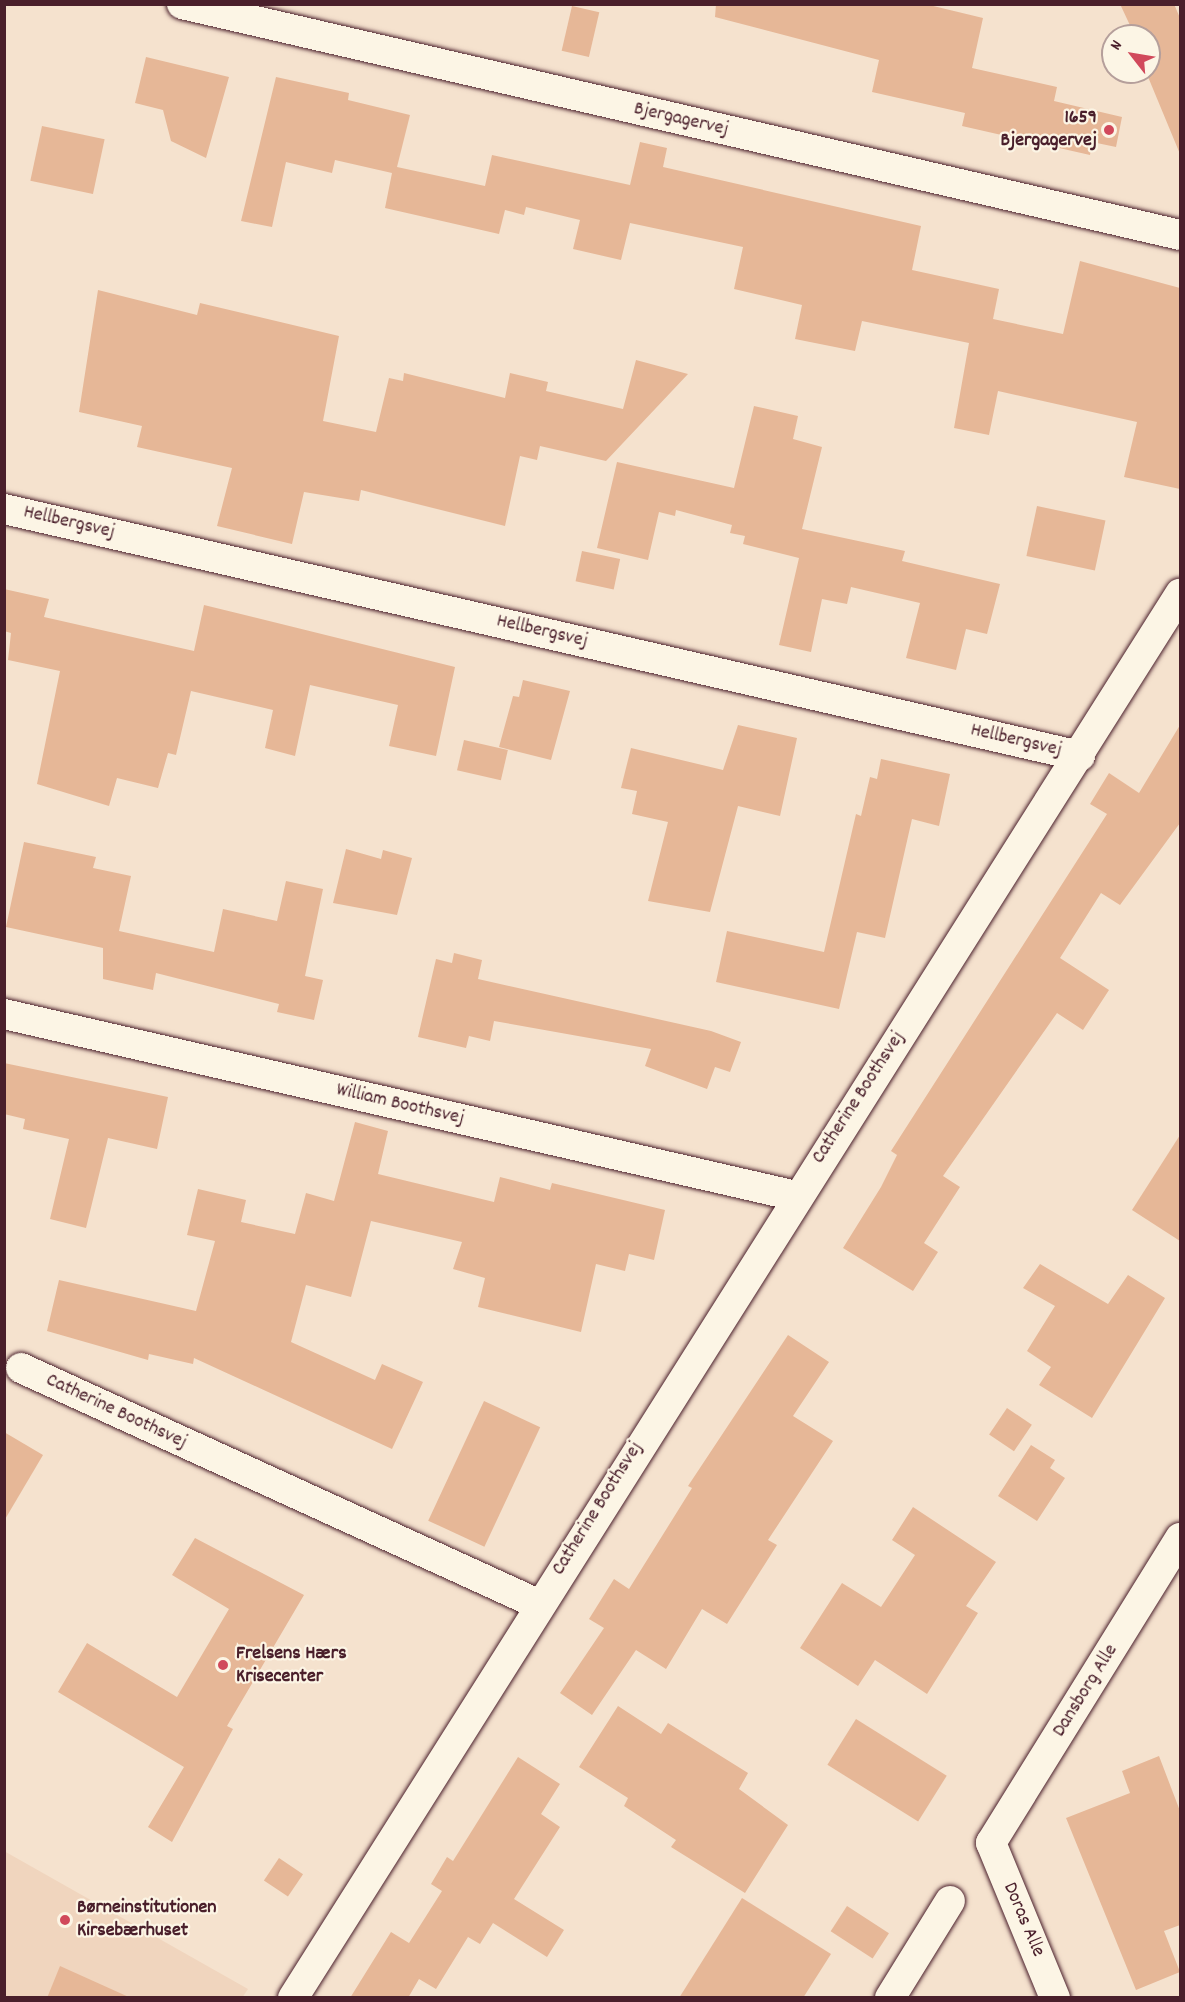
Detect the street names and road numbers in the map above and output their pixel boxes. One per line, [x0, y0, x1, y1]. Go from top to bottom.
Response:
street label: Bjergagervej [631, 97, 731, 143]
street label: Hellbergsvej [21, 501, 117, 545]
street label: Hellbergsvej [494, 610, 590, 654]
street label: Hellbergsvej [968, 719, 1064, 763]
street label: Catherine Boothsvej [807, 1027, 911, 1169]
street label: William Boothsvej [334, 1079, 466, 1131]
street label: Catherine Boothsvej [42, 1369, 190, 1455]
street label: Catherine Boothsvej [547, 1438, 649, 1580]
street label: Dansborg Alle [1048, 1640, 1124, 1742]
street label: Doras Alle [997, 1879, 1049, 1961]

